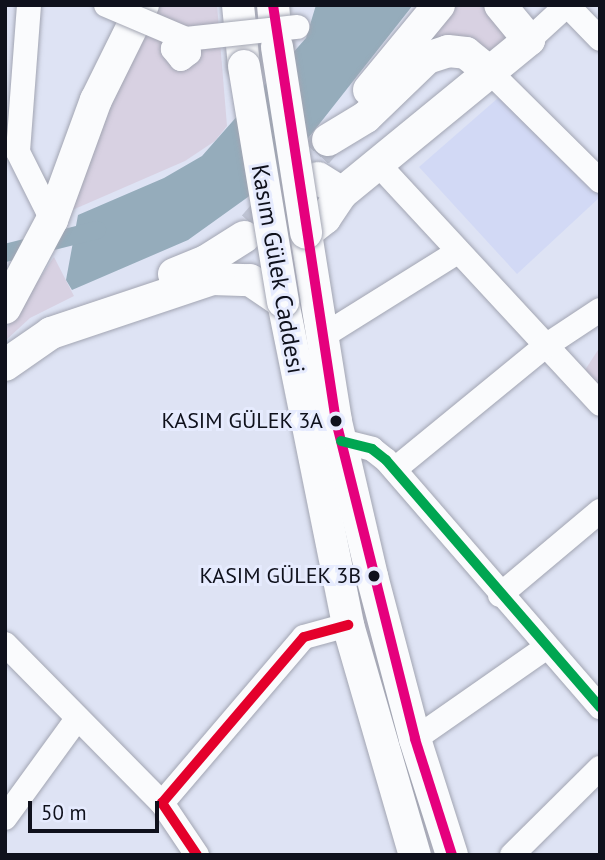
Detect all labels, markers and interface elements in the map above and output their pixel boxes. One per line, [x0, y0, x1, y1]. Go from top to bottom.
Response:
street label: Kasım Gülek Caddesi [245, 162, 311, 376]
place label: KASIM GÜLEK 3A [161, 408, 323, 434]
marker: KASIM GÜLEK 3A [329, 414, 343, 428]
place label: KASIM GÜLEK 3B [199, 563, 361, 589]
marker: KASIM GÜLEK 3B [367, 569, 381, 583]
scale bar [32, 786, 163, 830]
text: 50 m [41, 799, 87, 826]

